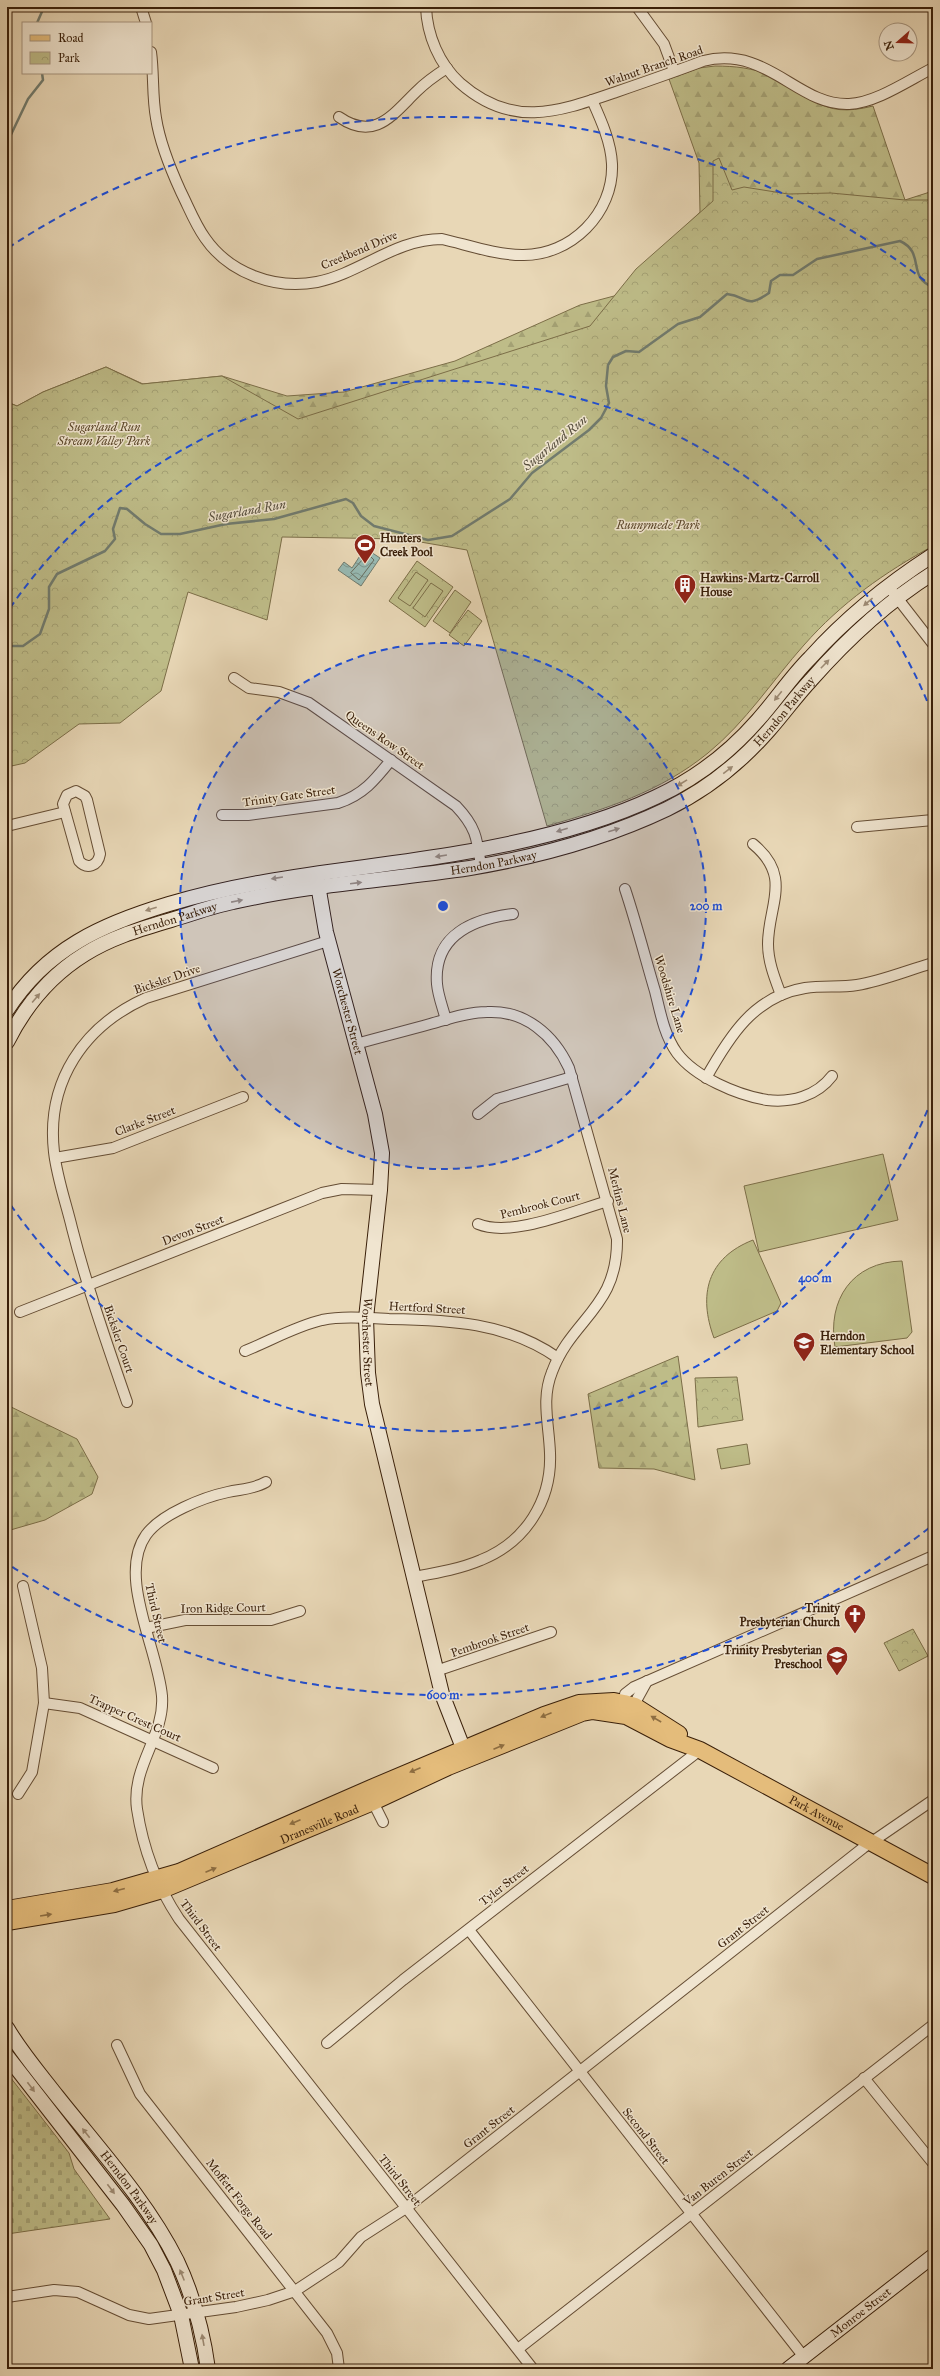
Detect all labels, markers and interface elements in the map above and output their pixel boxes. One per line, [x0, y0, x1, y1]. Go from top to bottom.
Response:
legend [22, 22, 152, 74]
north arrow [878, 22, 918, 62]
text: Road [58, 31, 84, 45]
text: N [881, 38, 897, 52]
street label: Walnut Branch Road [603, 43, 705, 89]
text: Park [58, 51, 80, 65]
street label: Creekbend Drive [319, 228, 399, 272]
water label: Sugarland Run [519, 412, 591, 475]
park label: Sugarland Run Stream Valley Park [57, 420, 151, 448]
water label: Sugarland Run [206, 496, 287, 526]
park label: Runnymede Park [615, 518, 701, 532]
place label: Hunters Creek Pool [380, 531, 434, 559]
sports icon: Hunters Creek Pool [352, 532, 378, 565]
place label: Hawkins-Martz-Carroll House [700, 571, 820, 599]
building icon: Hawkins-Martz-Carroll House [672, 572, 698, 605]
one-way arrow [862, 598, 873, 607]
one-way arrow [820, 659, 830, 669]
street label: Herndon Parkway [750, 673, 818, 749]
one-way arrow [773, 690, 782, 701]
street label: Queens Row Street [343, 708, 428, 773]
one-way arrow [723, 766, 733, 774]
one-way arrow [676, 779, 688, 786]
street label: Trinity Gate Street [242, 782, 337, 809]
one-way arrow [555, 827, 567, 833]
one-way arrow [608, 827, 620, 833]
street label: Herndon Parkway [449, 847, 538, 878]
one-way arrow [435, 853, 447, 859]
one-way arrow [271, 875, 283, 881]
one-way arrow [350, 880, 362, 886]
one-way arrow [231, 898, 243, 904]
street label: Herndon Parkway [131, 899, 219, 938]
centre of rings [436, 899, 450, 913]
text: 200 m [690, 899, 723, 913]
one-way arrow [145, 907, 157, 913]
street label: Woodshire Lane [651, 953, 689, 1035]
street label: Bicksler Drive [132, 961, 202, 997]
street label: Worchester Street [329, 967, 366, 1057]
one-way arrow [31, 992, 40, 1003]
street label: Clarke Street [113, 1103, 178, 1139]
street label: Merlins Lane [605, 1166, 635, 1234]
street label: Pembrook Court [499, 1188, 582, 1222]
street label: Devon Street [160, 1212, 227, 1248]
text: 400 m [798, 1271, 833, 1286]
street label: Worchester Street [359, 1297, 377, 1388]
street label: Hertford Street [388, 1299, 467, 1317]
street label: Bicksler Court [101, 1303, 137, 1376]
place label: Herndon Elementary School [820, 1329, 915, 1358]
school or university icon: Herndon Elementary School [791, 1330, 817, 1363]
street label: Third Street [142, 1582, 170, 1645]
street label: Iron Ridge Court [180, 1600, 266, 1617]
place label: Trinity Presbyterian Church [740, 1601, 841, 1630]
church icon: Trinity Presbyterian Church [842, 1602, 868, 1635]
street label: Pembrook Street [449, 1620, 532, 1660]
place label: Trinity Presbyterian Preschool [723, 1643, 823, 1671]
school or university icon: Trinity Presbyterian Preschool [824, 1644, 850, 1677]
text: 600 m [427, 1688, 460, 1702]
street label: Trapper Crest Court [87, 1691, 184, 1745]
one-way arrow [539, 1712, 551, 1718]
one-way arrow [650, 1716, 662, 1723]
one-way arrow [493, 1744, 504, 1750]
one-way arrow [409, 1767, 420, 1773]
street label: Park Avenue [787, 1792, 846, 1834]
street label: Dranesville Road [278, 1802, 361, 1847]
one-way arrow [290, 1819, 301, 1825]
street label: Tyler Street [476, 1861, 532, 1909]
one-way arrow [205, 1867, 217, 1873]
one-way arrow [113, 1887, 125, 1893]
street label: Third Street [177, 1896, 225, 1954]
street label: Grant Street [714, 1902, 772, 1951]
one-way arrow [39, 1912, 52, 1918]
one-way arrow [27, 2081, 35, 2092]
street label: Grant Street [460, 2102, 518, 2151]
street label: Second Street [620, 2105, 673, 2168]
one-way arrow [82, 2128, 90, 2139]
street label: Van Buren Street [680, 2145, 756, 2209]
street label: Herndon Parkway [97, 2148, 161, 2227]
street label: Third Street [376, 2152, 425, 2209]
street label: Moffett Forge Road [202, 2156, 275, 2243]
one-way arrow [107, 2184, 115, 2195]
one-way arrow [179, 2268, 185, 2280]
street label: Monroe Street [828, 2284, 894, 2340]
street label: Grant Street [183, 2285, 246, 2309]
one-way arrow [200, 2334, 206, 2346]

